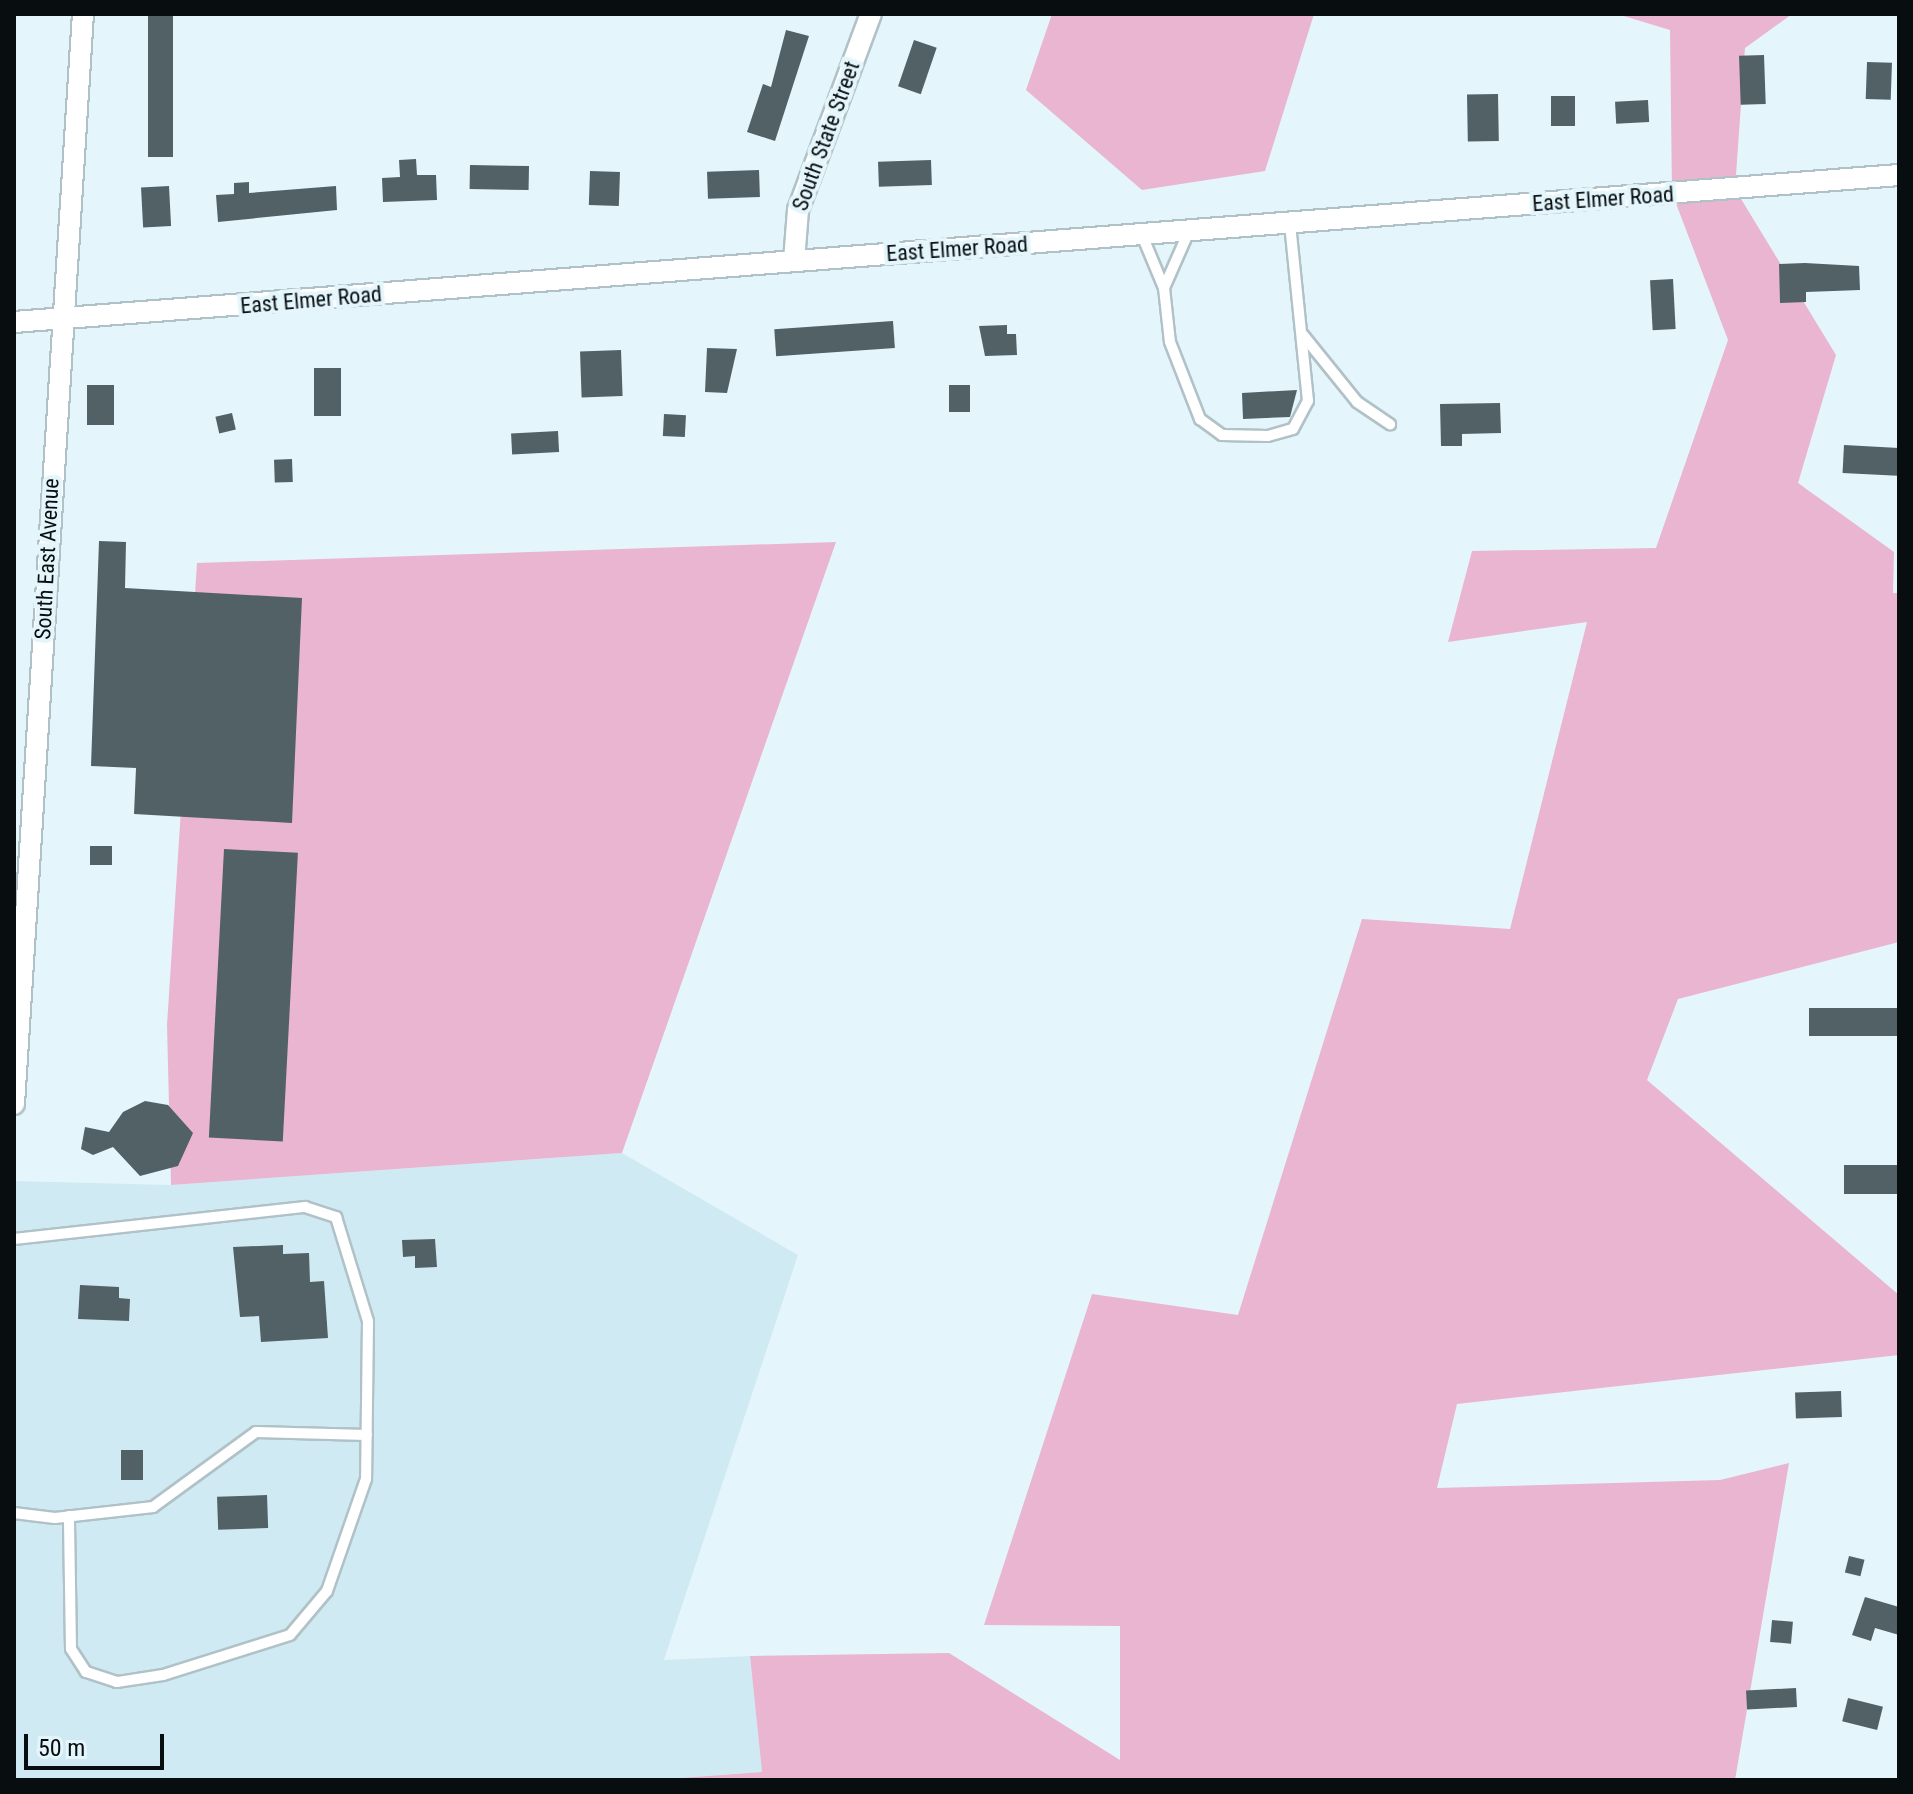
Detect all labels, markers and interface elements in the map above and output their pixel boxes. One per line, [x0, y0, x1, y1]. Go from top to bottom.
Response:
street label: South State Street [787, 58, 865, 214]
street label: East Elmer Road [1531, 181, 1675, 217]
street label: East Elmer Road [885, 231, 1029, 267]
street label: East Elmer Road [239, 281, 383, 319]
street label: South East Avenue [30, 478, 64, 640]
scale bar [28, 1718, 168, 1768]
text: 50 m [38, 1734, 85, 1762]

